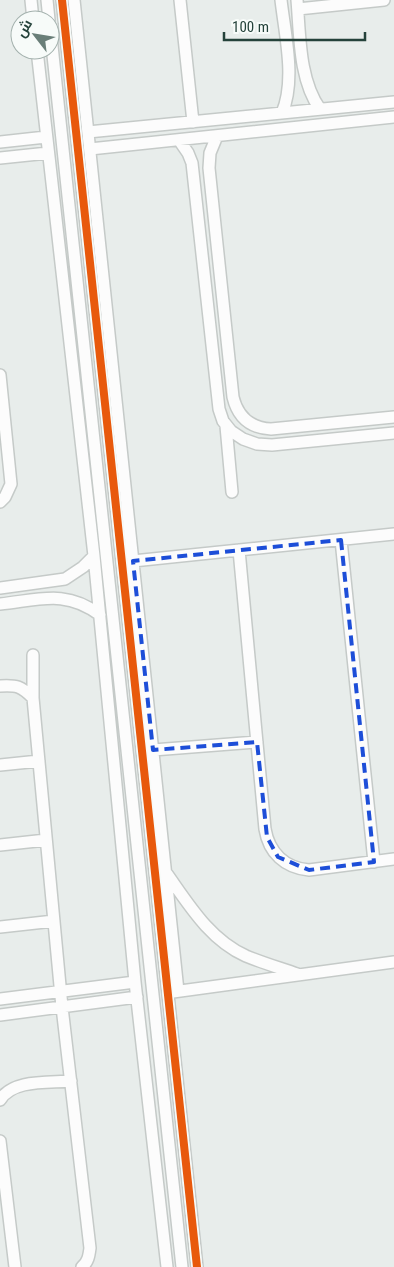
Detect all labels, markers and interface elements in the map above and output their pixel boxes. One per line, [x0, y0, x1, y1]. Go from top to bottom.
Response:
north arrow [10, 10, 60, 60]
scale bar [224, 10, 365, 42]
text: ش [12, 16, 36, 41]
text: 100 m [232, 18, 269, 36]

